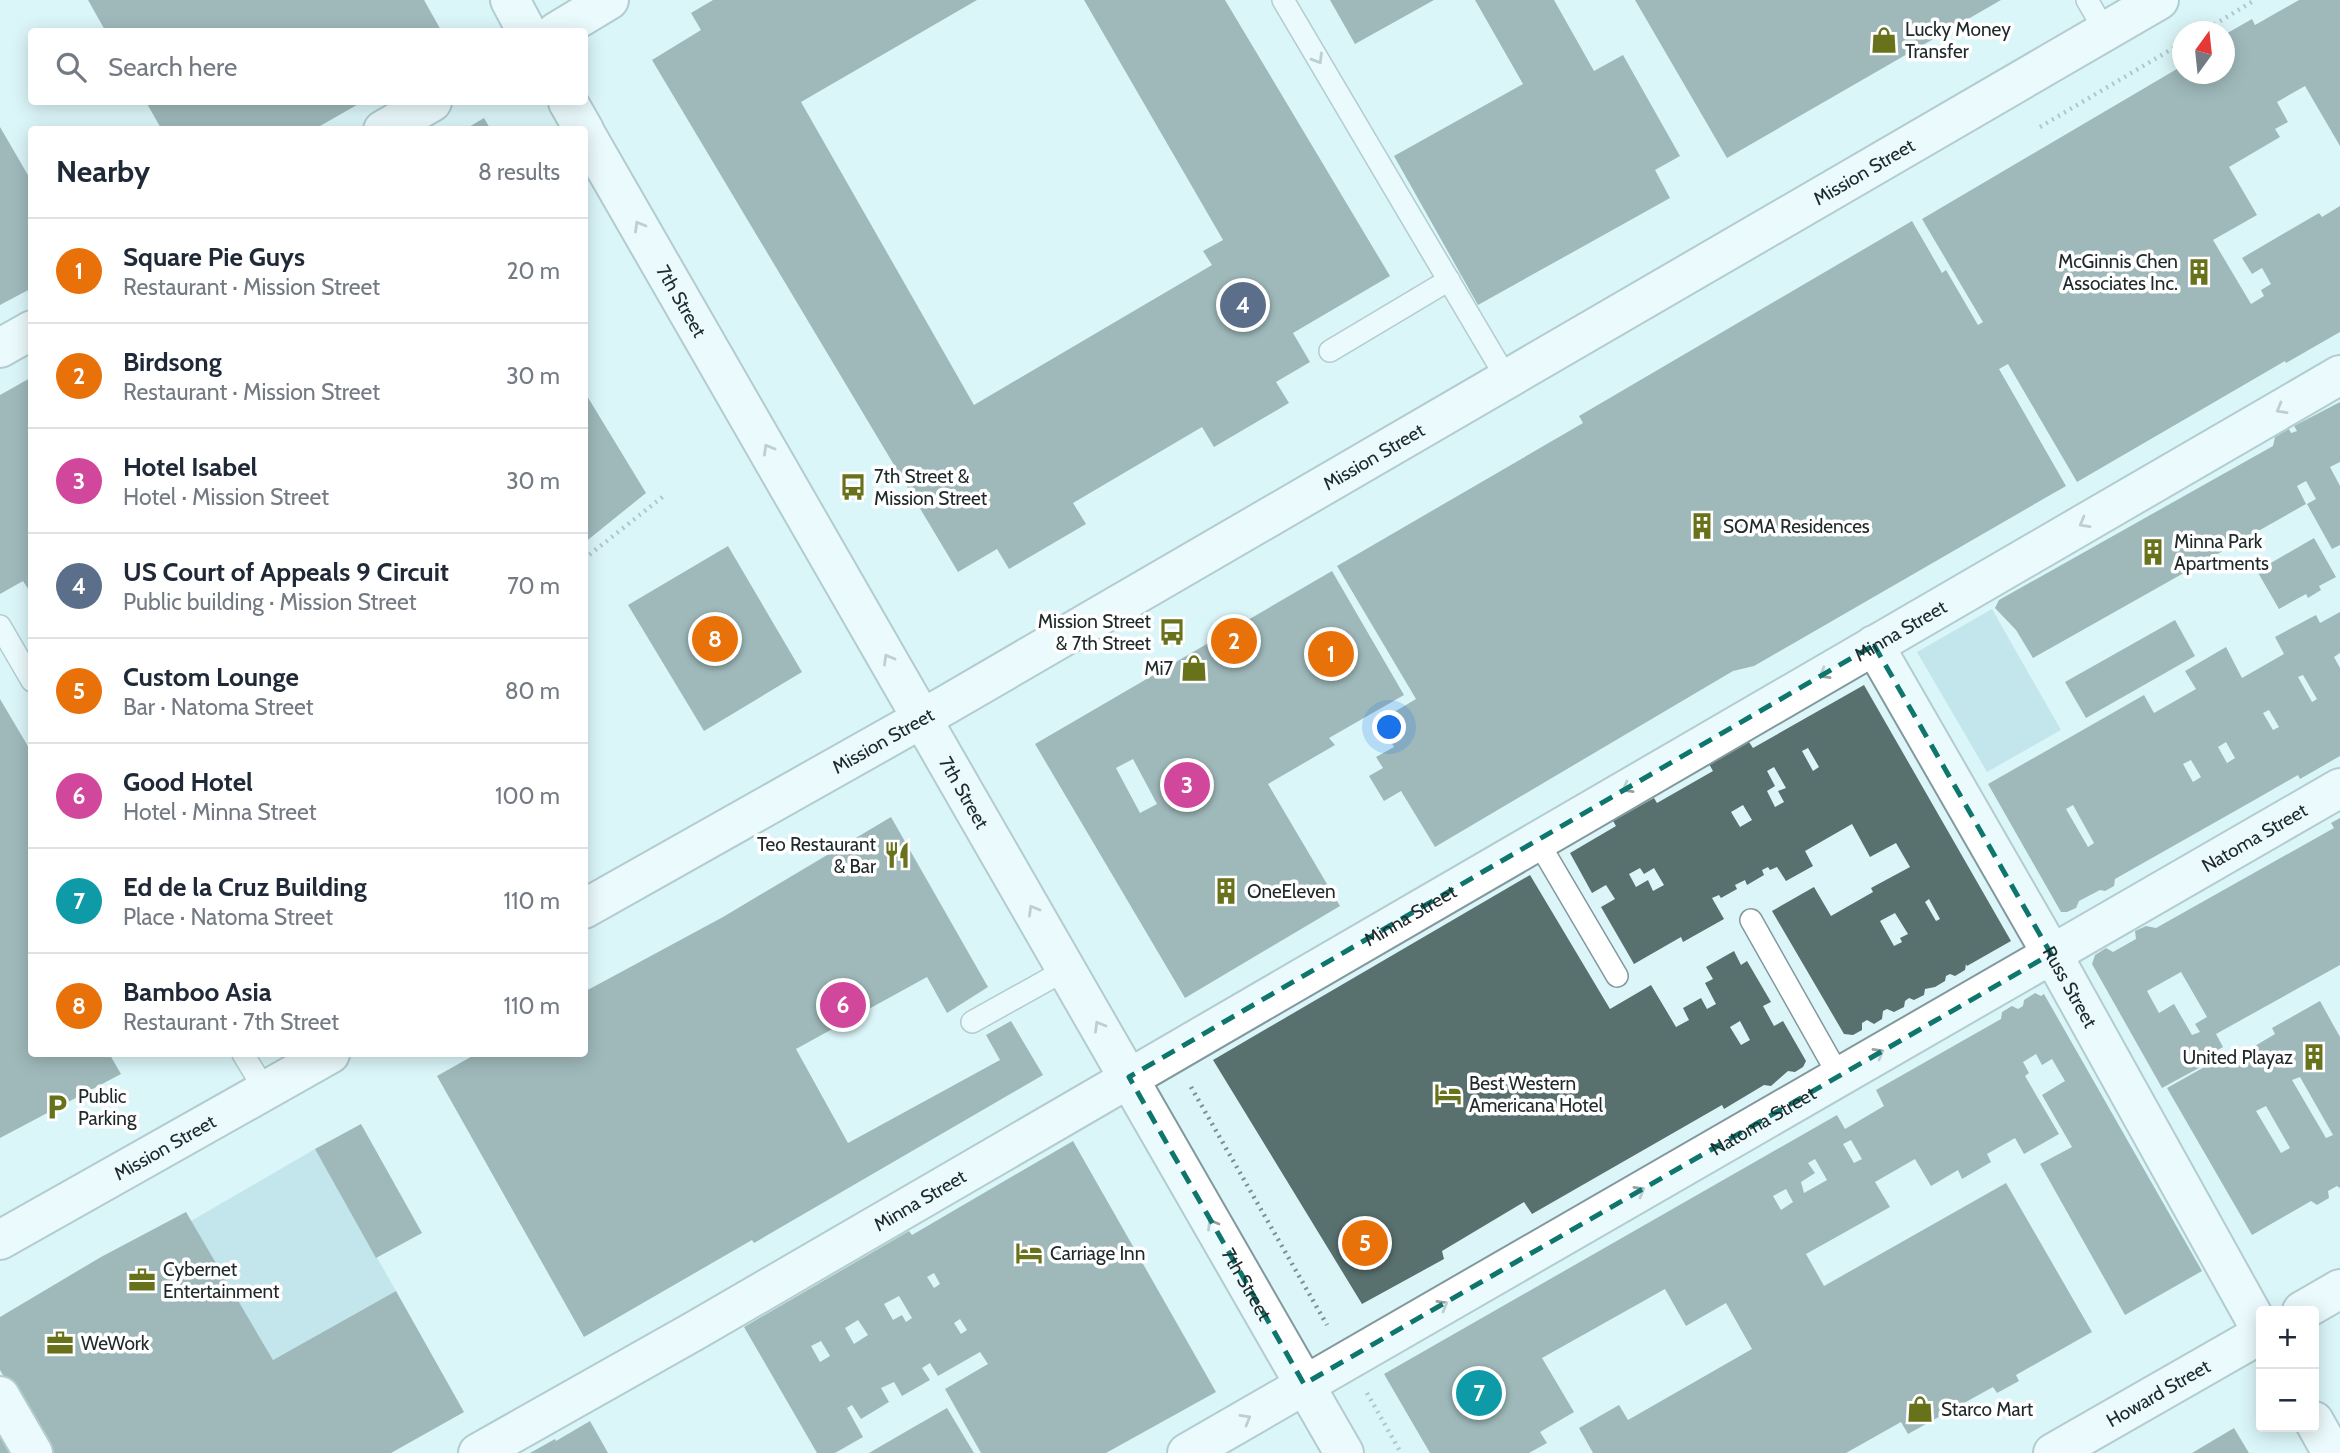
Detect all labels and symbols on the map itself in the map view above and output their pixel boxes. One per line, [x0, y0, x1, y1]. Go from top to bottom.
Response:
place label: Lucky Money Transfer [1905, 18, 2011, 63]
north arrow [2172, 21, 2235, 84]
shop icon: Lucky Money Transfer [1869, 25, 1899, 55]
one-way arrow [1309, 51, 1322, 64]
street label: Mission Street [1809, 133, 1919, 210]
one-way arrow [635, 221, 648, 234]
place label: McGinnis Chen Associates Inc. [2058, 250, 2178, 295]
building icon: McGinnis Chen Associates Inc. [2184, 257, 2214, 287]
street label: 7th Street [651, 261, 711, 342]
pin: 4 [1220, 279, 1266, 331]
one-way arrow [2276, 401, 2288, 414]
street label: Mission Street [1319, 418, 1429, 495]
one-way arrow [763, 444, 776, 456]
place label: 7th Street & Mission Street [874, 465, 988, 510]
bus stop icon: 7th Street & Mission Street [838, 472, 868, 502]
building icon: SOMA Residences [1687, 511, 1717, 541]
place label: SOMA Residences [1723, 515, 1870, 538]
one-way arrow [2079, 515, 2091, 528]
place label: Minna Park Apartments [2174, 530, 2269, 575]
building icon: Minna Park Apartments [2138, 537, 2168, 567]
street label: Minna Street [1850, 595, 1951, 667]
place label: Mission Street & 7th Street [1038, 610, 1152, 655]
pin: 8 [692, 613, 738, 665]
pin: 2 [1211, 615, 1257, 667]
bus stop icon: Mission Street & 7th Street [1157, 617, 1187, 647]
pin: 1 [1308, 628, 1354, 680]
shop icon: Mi7 [1179, 653, 1209, 683]
one-way arrow [883, 654, 896, 666]
place label: Mi7 [1144, 657, 1173, 680]
one-way arrow [1818, 666, 1831, 679]
street label: Mission Street [828, 703, 939, 779]
your location [1372, 710, 1406, 744]
street label: 7th Street [934, 753, 994, 833]
pin: 3 [1164, 759, 1210, 811]
one-way arrow [1621, 780, 1634, 793]
street label: Natoma Street [2198, 798, 2312, 877]
place label: Teo Restaurant & Bar [757, 833, 877, 878]
restaurant icon: Teo Restaurant & Bar [882, 840, 912, 870]
building icon: OneEleven [1211, 876, 1241, 906]
place label: OneEleven [1247, 880, 1336, 903]
street label: Minna Street [1360, 880, 1461, 951]
one-way arrow [1028, 905, 1041, 917]
street label: Russ Street [2038, 942, 2102, 1032]
pin: 6 [820, 979, 866, 1031]
one-way arrow [1095, 1021, 1108, 1034]
building icon: United Playaz [2299, 1042, 2329, 1072]
place label: United Playaz [2182, 1046, 2293, 1069]
one-way arrow [1872, 1048, 1885, 1061]
place label: Best Western Americana Hotel [1469, 1072, 1603, 1117]
hotel icon: Best Western Americana Hotel [1433, 1079, 1463, 1109]
street label: Natoma Street [1707, 1081, 1821, 1161]
place label: Public Parking [78, 1085, 137, 1130]
parking icon: Public Parking [42, 1092, 72, 1122]
street label: Mission Street [110, 1110, 220, 1185]
street label: Minna Street [870, 1164, 971, 1236]
one-way arrow [1632, 1187, 1645, 1200]
pin: 5 [1342, 1217, 1388, 1269]
one-way arrow [1207, 1218, 1220, 1231]
hotel icon: Carriage Inn [1014, 1238, 1044, 1268]
place label: Carriage Inn [1050, 1242, 1145, 1265]
street label: 7th Street [1217, 1244, 1276, 1325]
place label: Cybernet Entertainment [163, 1258, 280, 1303]
office icon: Cybernet Entertainment [127, 1265, 157, 1295]
one-way arrow [1435, 1300, 1448, 1313]
office icon: WeWork [45, 1328, 75, 1358]
place label: WeWork [81, 1332, 150, 1355]
street label: Howard Street [2102, 1354, 2215, 1432]
pin: 7 [1456, 1367, 1502, 1419]
shop icon: Starco Mart [1905, 1394, 1935, 1424]
place label: Starco Mart [1941, 1398, 2034, 1421]
one-way arrow [1238, 1414, 1251, 1427]

